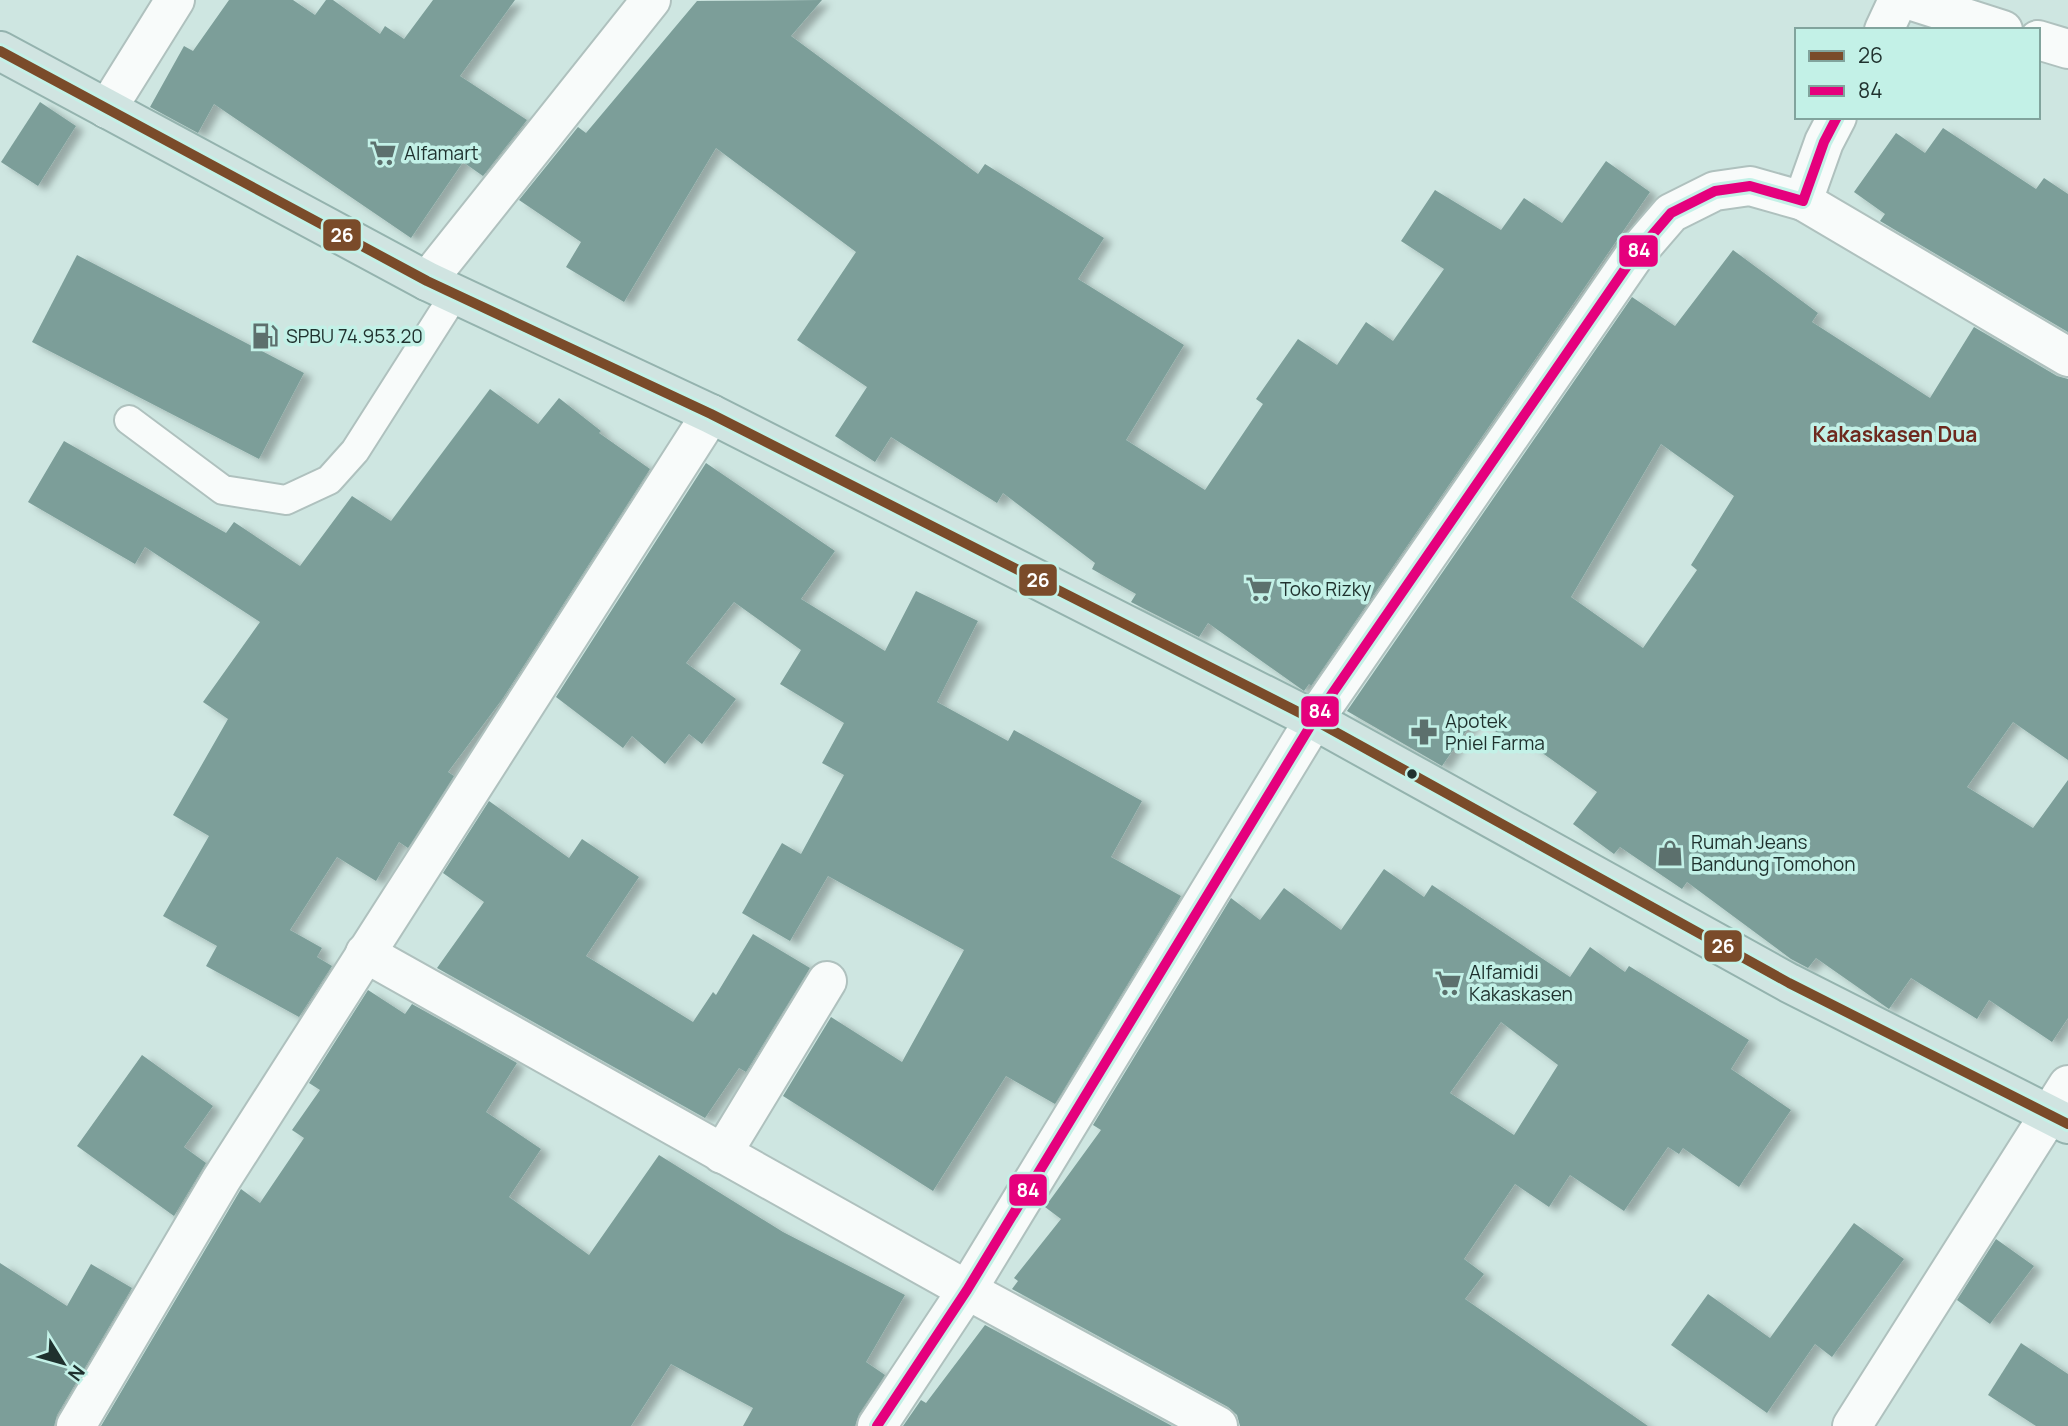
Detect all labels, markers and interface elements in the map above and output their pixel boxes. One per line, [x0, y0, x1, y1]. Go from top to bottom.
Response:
legend [1795, 28, 2040, 119]
text: 26 [1858, 41, 1883, 69]
text: 84 [1858, 76, 1883, 104]
supermarket icon: Alfamart [368, 138, 398, 168]
place label: Alfamart [404, 140, 479, 166]
line badge: 26 [322, 218, 362, 252]
text: 26 [330, 222, 354, 248]
line badge: 84 [1618, 234, 1659, 268]
text: 84 [1627, 237, 1651, 263]
fuel station icon: SPBU 74.953.20 [250, 321, 280, 351]
place label: SPBU 74.953.20 [286, 323, 423, 349]
district label: Kakaskasen Dua [1813, 420, 1977, 448]
line badge: 26 [1018, 563, 1058, 597]
text: 26 [1026, 567, 1050, 593]
supermarket icon: Toko Rizky [1244, 574, 1274, 604]
place label: Toko Rizky [1280, 576, 1371, 602]
line badge: 84 [1300, 695, 1340, 728]
text: 84 [1308, 698, 1332, 724]
place label: Apotek Pniel Farma [1445, 708, 1545, 756]
pharmacy icon: Apotek Pniel Farma [1409, 717, 1439, 747]
unlabelled marker [1405, 767, 1419, 781]
place label: Rumah Jeans Bandung Tomohon [1691, 829, 1855, 877]
shop icon: Rumah Jeans Bandung Tomohon [1655, 838, 1685, 868]
line badge: 26 [1703, 929, 1743, 963]
text: 26 [1711, 933, 1735, 959]
place label: Alfamidi Kakaskasen [1469, 959, 1573, 1007]
supermarket icon: Alfamidi Kakaskasen [1433, 968, 1463, 998]
line badge: 84 [1008, 1173, 1048, 1207]
text: 84 [1016, 1177, 1040, 1203]
north arrow [28, 1328, 98, 1398]
text: N [62, 1360, 91, 1387]

